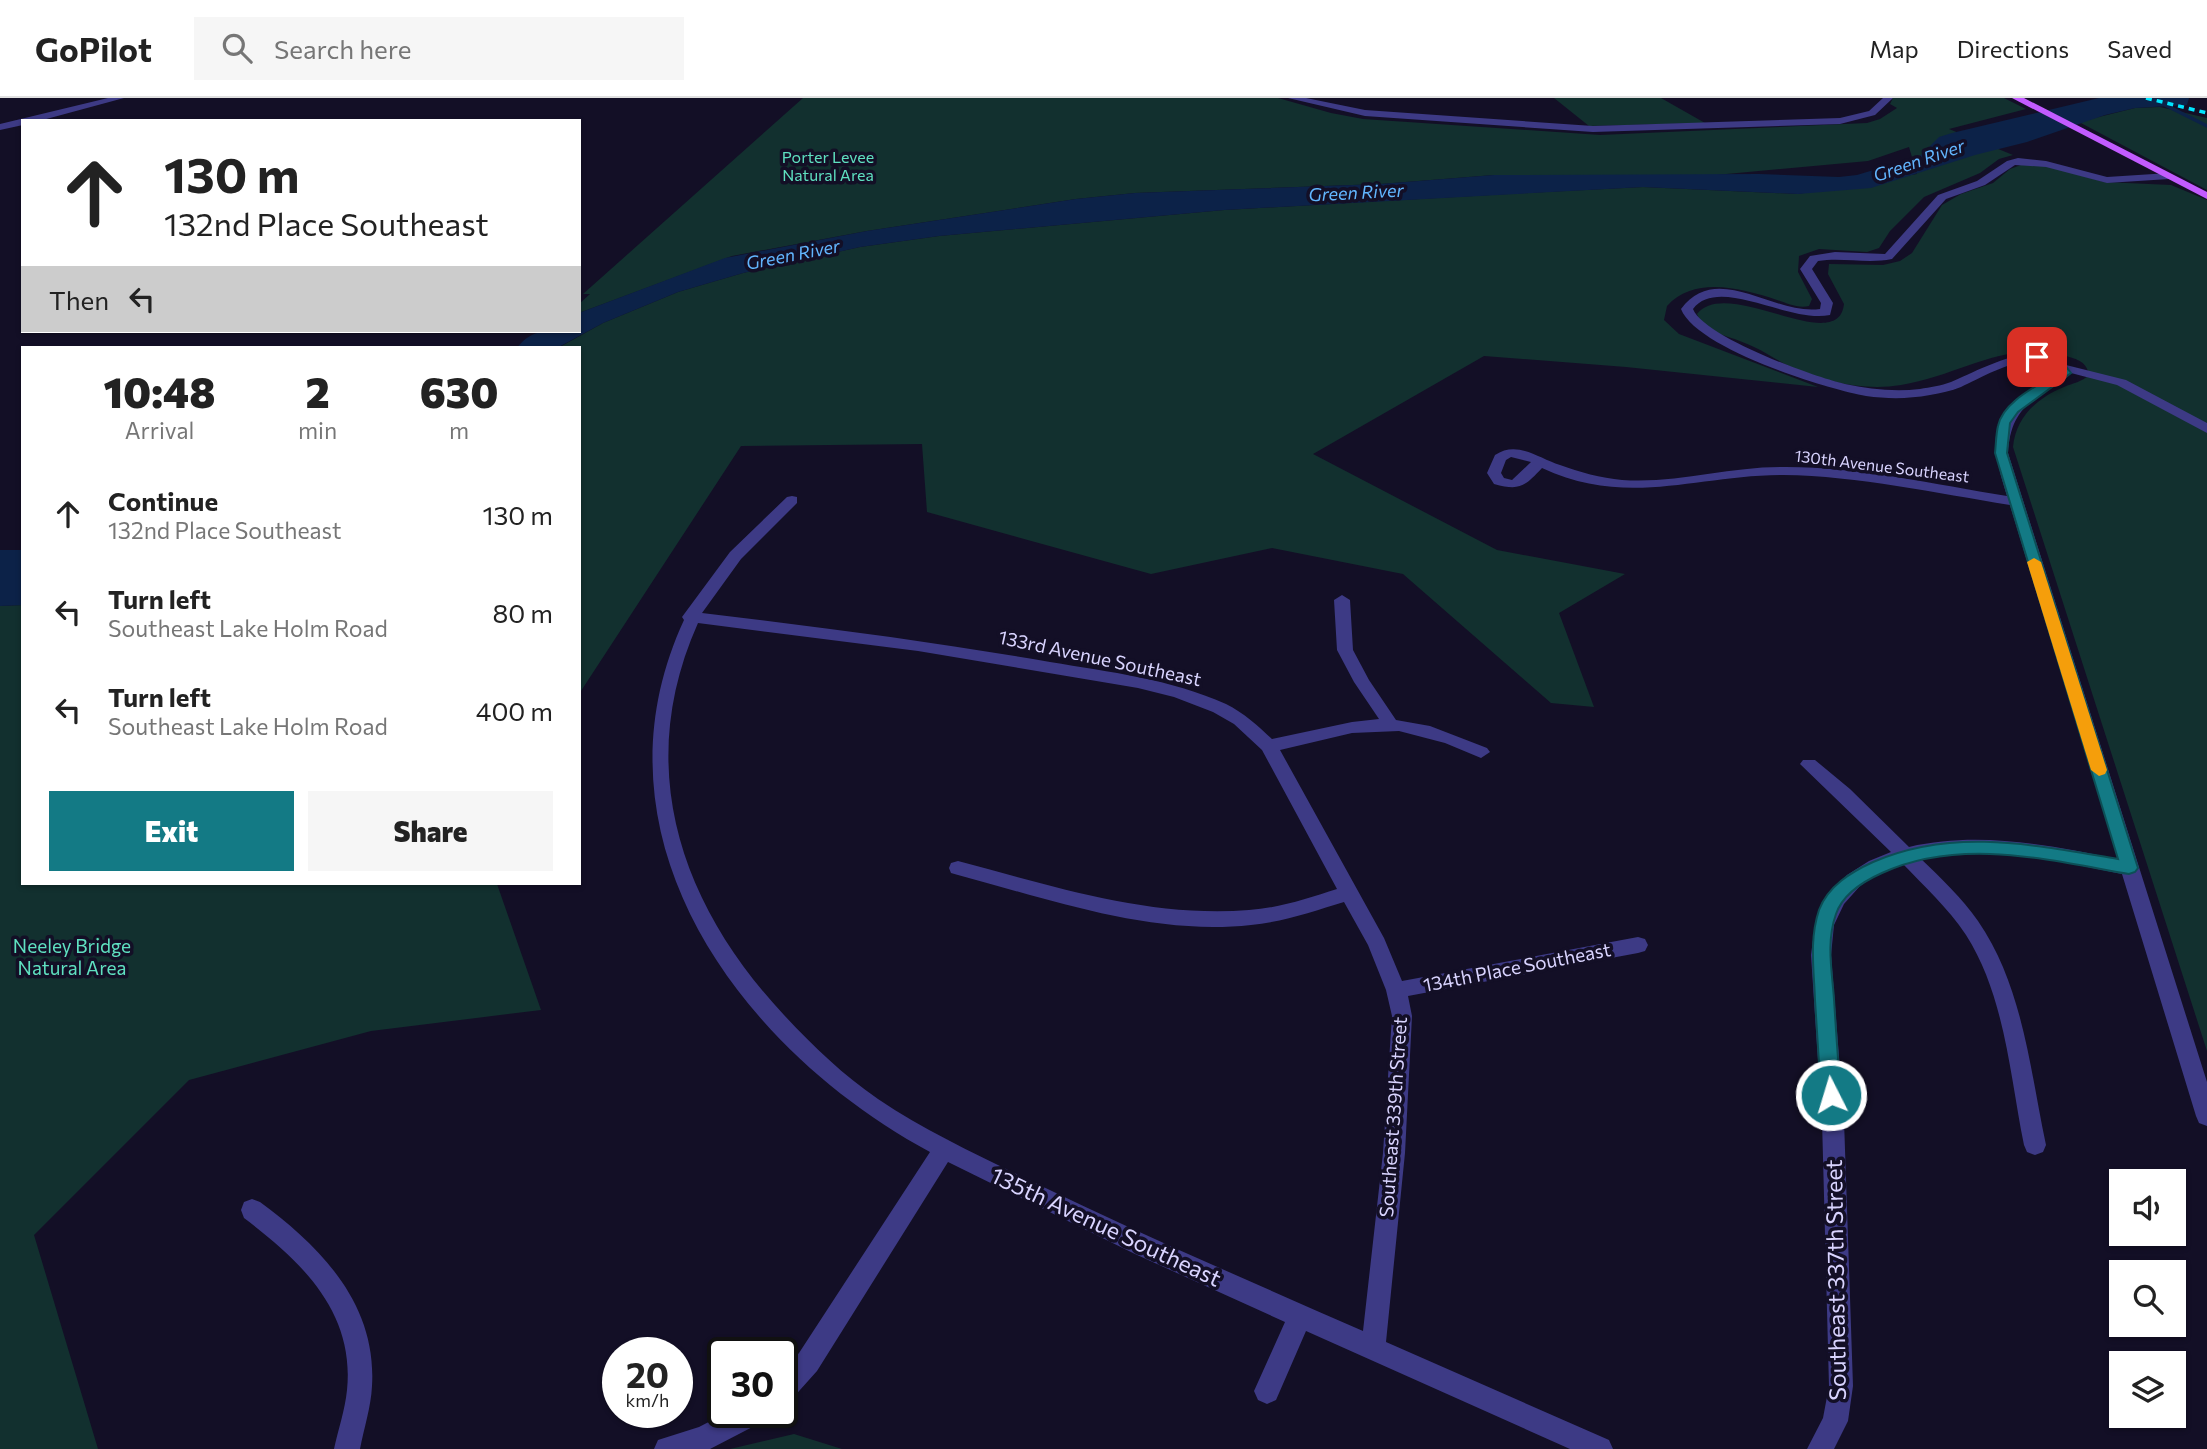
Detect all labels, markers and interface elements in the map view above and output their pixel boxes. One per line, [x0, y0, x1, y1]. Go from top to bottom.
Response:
search box [194, 17, 684, 80]
text: GoPilot [35, 28, 152, 69]
icon: search [218, 29, 256, 67]
text: Search here [274, 33, 411, 64]
text: Map [1869, 34, 1919, 63]
text: Directions [1957, 34, 2069, 63]
text: Saved [2107, 34, 2172, 63]
water label: Green River [1870, 134, 1968, 186]
text: 130 m [164, 143, 299, 203]
icon: ahead [49, 147, 140, 238]
park label: Porter Levee Natural Area [782, 147, 874, 184]
water label: Green River [1308, 178, 1405, 205]
text: 132nd Place Southeast [164, 203, 489, 243]
water label: Green River [744, 234, 842, 274]
icon: left [123, 280, 161, 318]
text: Then [49, 284, 109, 315]
pin [2007, 327, 2067, 387]
icon: arrive [2018, 338, 2056, 376]
text: 10:48 [104, 365, 215, 417]
text: 2 [305, 365, 330, 417]
text: 630 [420, 365, 498, 417]
text: Arrival [125, 416, 194, 444]
text: min [298, 416, 337, 444]
text: m [449, 416, 469, 444]
street label: 130th Avenue Southeast [1794, 445, 1971, 486]
text: Continue [108, 485, 218, 516]
icon: ahead [49, 495, 87, 533]
text: 130 m [482, 499, 553, 530]
text: 132nd Place Southeast [108, 516, 341, 544]
text: Turn left [108, 583, 211, 614]
icon: left [49, 593, 87, 631]
text: 80 m [493, 597, 553, 628]
text: Southeast Lake Holm Road [108, 614, 388, 642]
street label: 133rd Avenue Southeast [997, 625, 1204, 690]
text: Turn left [108, 681, 211, 712]
icon: left [49, 691, 87, 729]
text: 400 m [476, 695, 553, 726]
text: Southeast Lake Holm Road [108, 712, 388, 740]
button: Exit [49, 791, 294, 871]
button: Share [308, 791, 553, 871]
park label: Neeley Bridge Natural Area [13, 934, 131, 979]
street label: 134th Place Southeast [1421, 937, 1613, 996]
street label: Southeast 339th Street [1374, 1016, 1411, 1218]
position arrow [1794, 1058, 1868, 1132]
street label: Southeast 337th Street [1819, 1159, 1851, 1401]
street label: 135th Avenue Southeast [987, 1160, 1226, 1292]
map controls [2109, 1169, 2186, 1428]
button: sound [2109, 1169, 2186, 1246]
button: search [2109, 1260, 2186, 1337]
speed limit sign: 30 [707, 1337, 798, 1428]
button: layers [2109, 1351, 2186, 1428]
text: 20 [626, 1352, 669, 1395]
text: km/h [626, 1389, 669, 1411]

